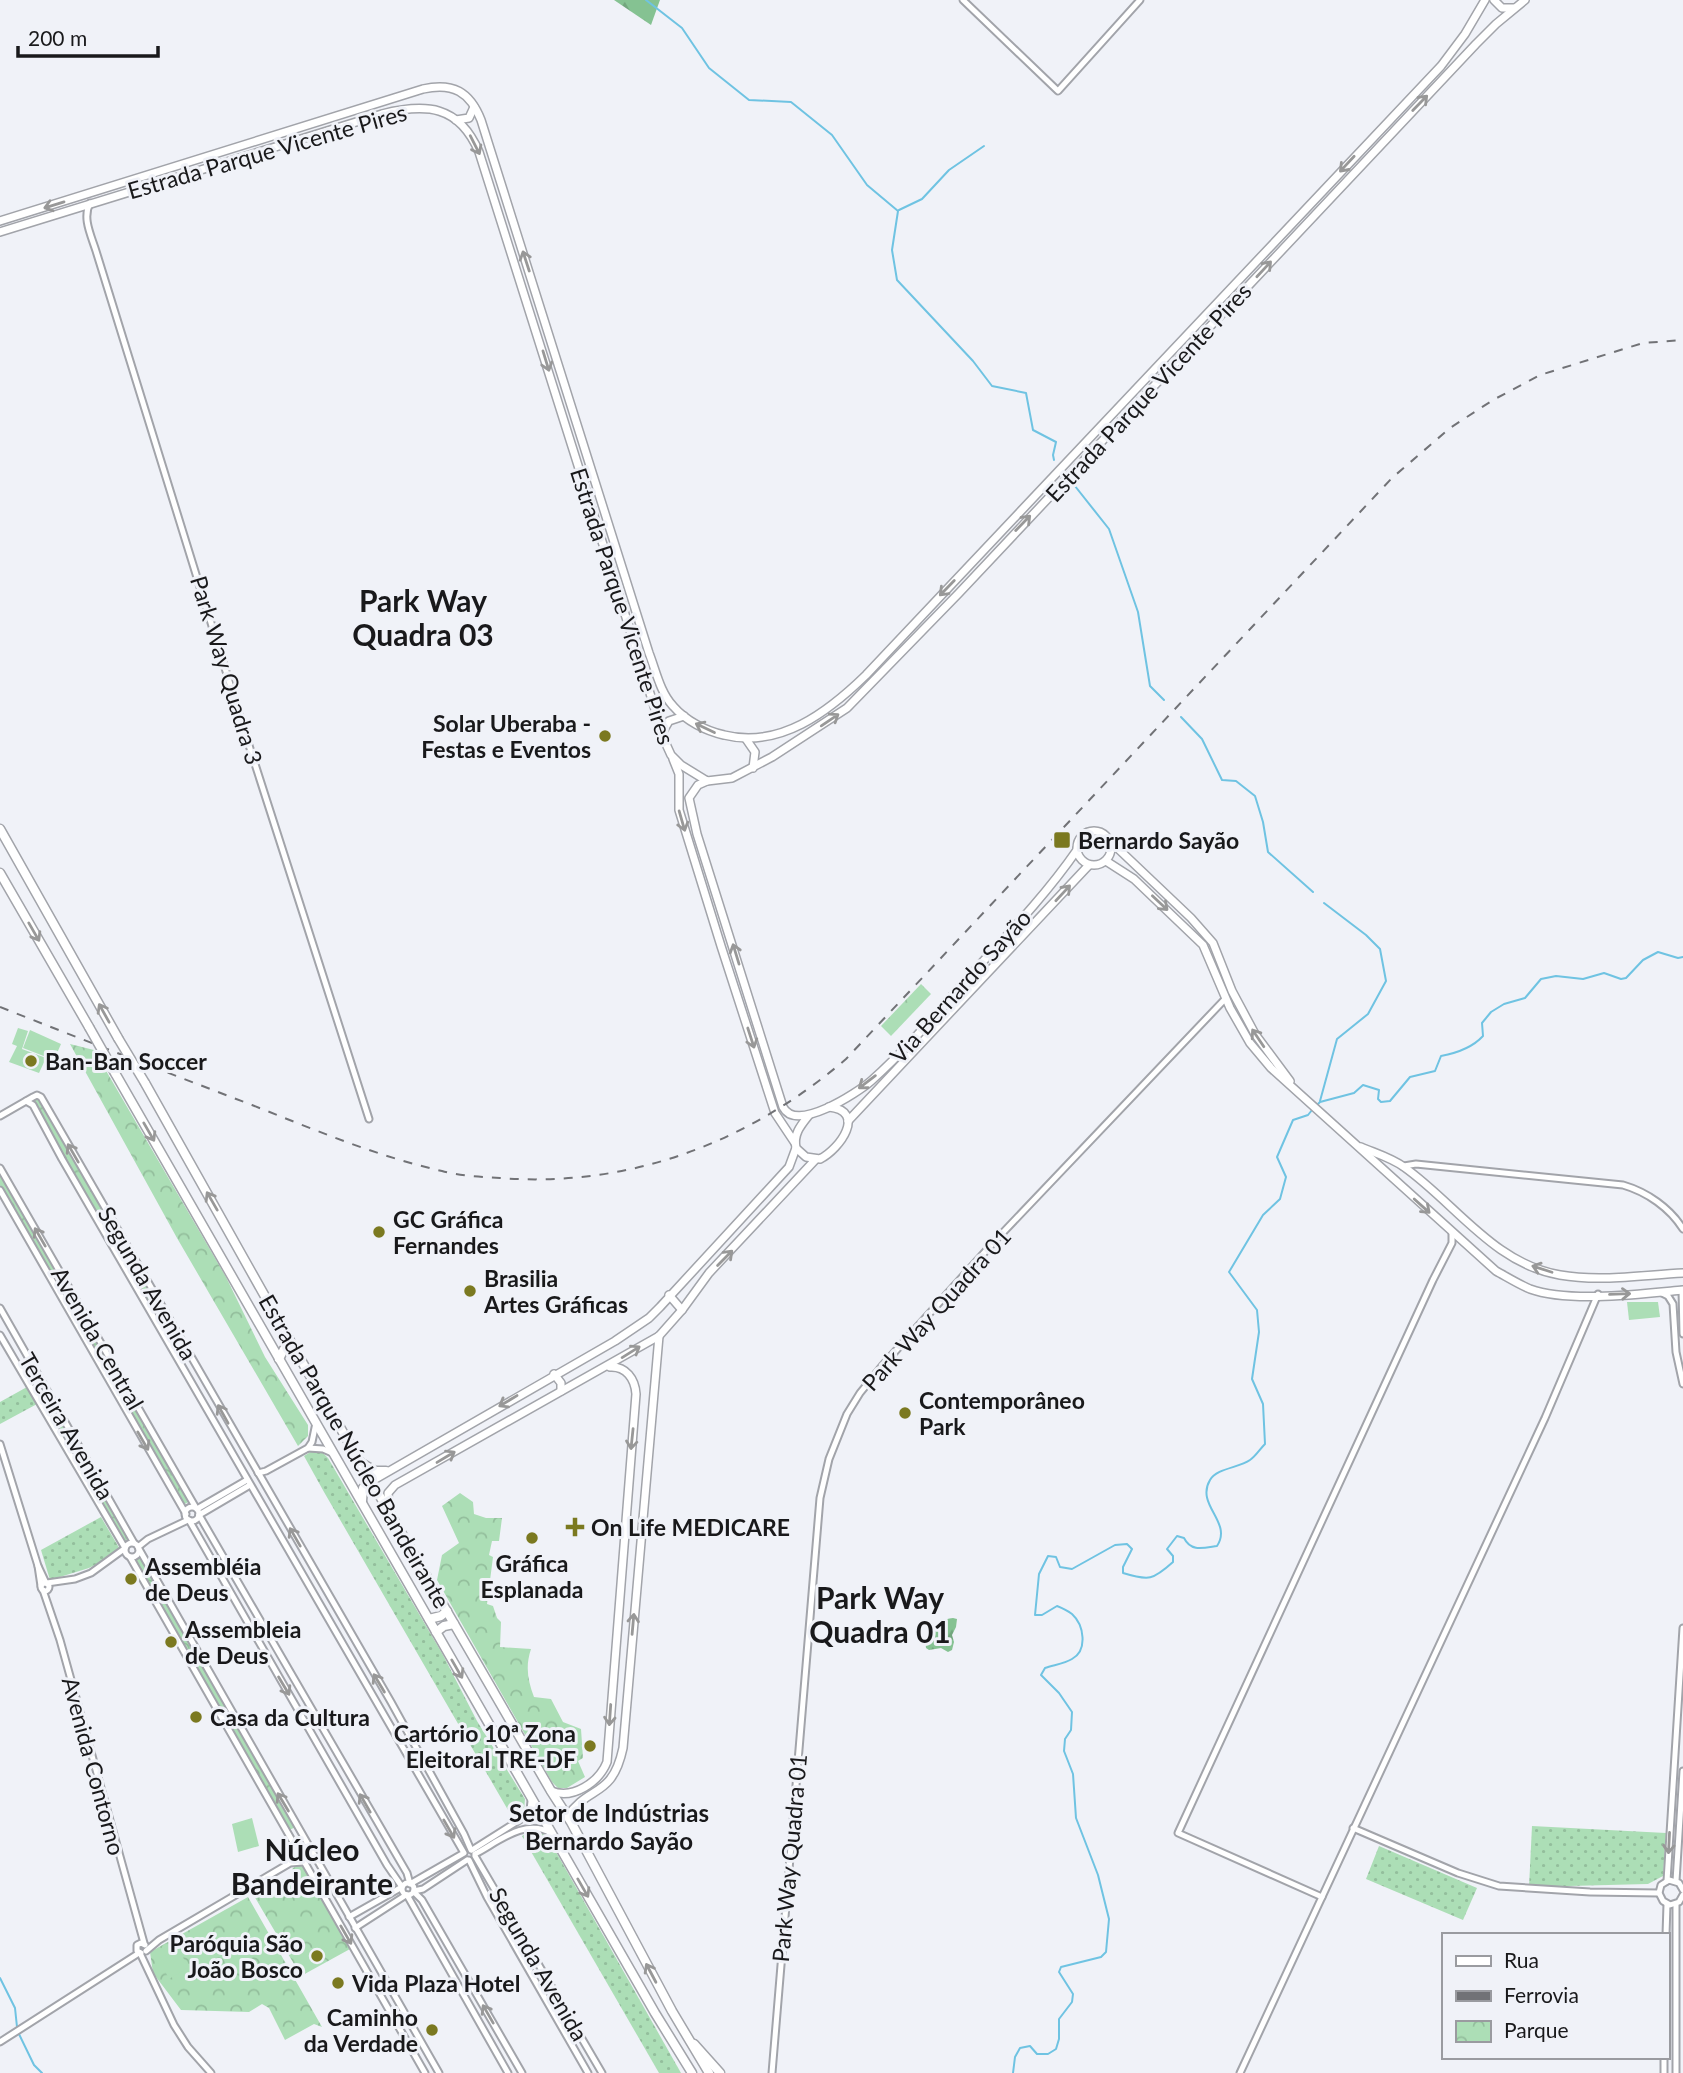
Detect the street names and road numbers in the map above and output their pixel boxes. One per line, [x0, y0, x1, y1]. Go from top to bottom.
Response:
street label: Estrada Parque Vicente Pires [124, 98, 410, 204]
street label: Estrada Parque Vicente Pires [1039, 277, 1257, 507]
street label: Estrada Parque Vicente Pires [565, 464, 681, 748]
street label: Park Way Quadra 3 [185, 572, 269, 768]
street label: Via Bernardo Sayão [884, 903, 1036, 1069]
street label: Segunda Avenida [93, 1201, 203, 1365]
street label: Park Way Quadra 01 [856, 1222, 1016, 1396]
street label: Avenida Central [46, 1262, 150, 1414]
street label: Estrada Parque Núcleo Bandeirante [254, 1289, 456, 1613]
street label: Terceira Avenida [14, 1348, 120, 1504]
street label: Avenida Contorno [57, 1674, 131, 1858]
street label: Park Way Quadra 01 [766, 1753, 812, 1963]
street label: Segunda Avenida [484, 1882, 594, 2046]

